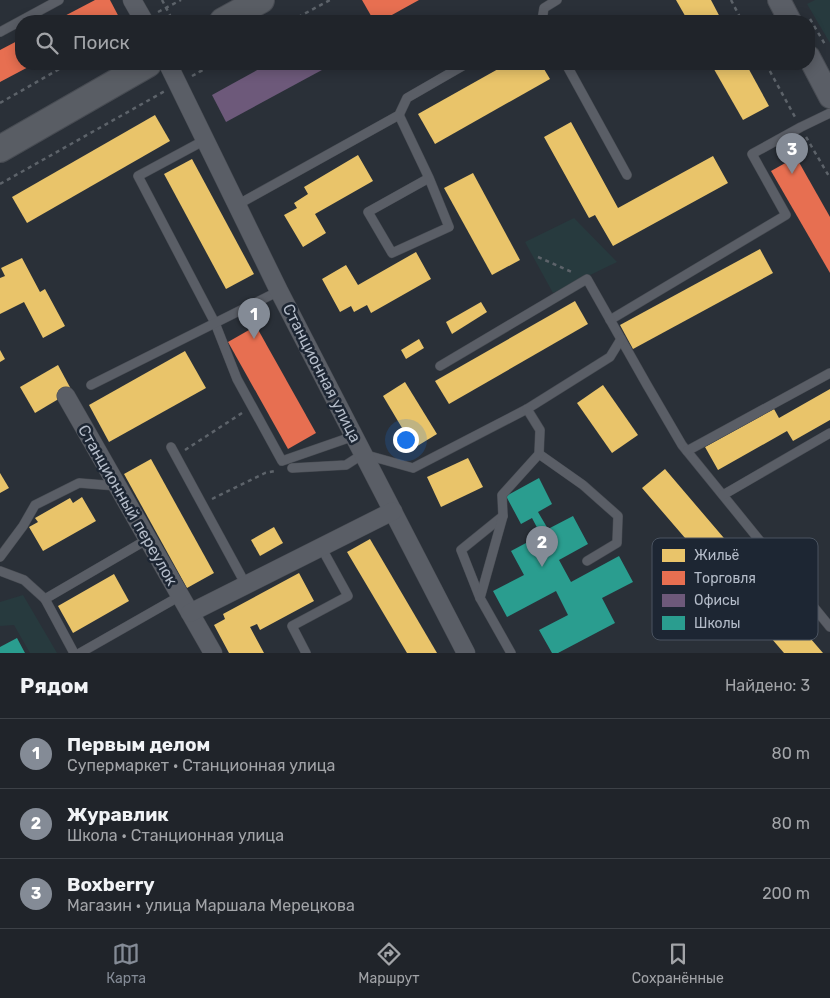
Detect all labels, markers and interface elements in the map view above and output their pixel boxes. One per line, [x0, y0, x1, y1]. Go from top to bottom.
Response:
search box [15, 15, 815, 70]
icon: search [33, 29, 61, 57]
text: Поиск [73, 31, 130, 54]
pin: 3 [776, 133, 808, 174]
pin: 1 [238, 298, 270, 339]
street label: Станционная улица [279, 300, 365, 446]
street label: Станционный переулок [74, 421, 182, 589]
your location [393, 427, 419, 453]
pin: 2 [526, 526, 558, 567]
legend [652, 538, 818, 640]
text: Жильё [694, 547, 740, 564]
text: Торговля [694, 570, 756, 587]
text: Офисы [694, 592, 740, 609]
text: Школы [694, 615, 741, 632]
text: Рядом [20, 673, 89, 698]
text: Найдено: 3 [725, 676, 810, 695]
text: Первым делом [67, 733, 210, 756]
text: 1 [32, 744, 40, 763]
text: 80 m [772, 744, 810, 763]
text: Супермаркет · Станционная улица [67, 756, 335, 775]
text: Журавлик [67, 803, 169, 826]
text: 2 [31, 814, 41, 833]
text: 80 m [772, 814, 810, 833]
text: Школа · Станционная улица [67, 826, 284, 845]
text: Boxberry [67, 873, 155, 896]
text: 3 [31, 884, 41, 903]
text: 200 m [762, 884, 810, 903]
text: Магазин · улица Маршала Мерецкова [67, 896, 355, 915]
tab: Карта [106, 940, 146, 987]
tab: Маршрут [358, 940, 419, 987]
tab: Сохранённые [632, 940, 724, 987]

